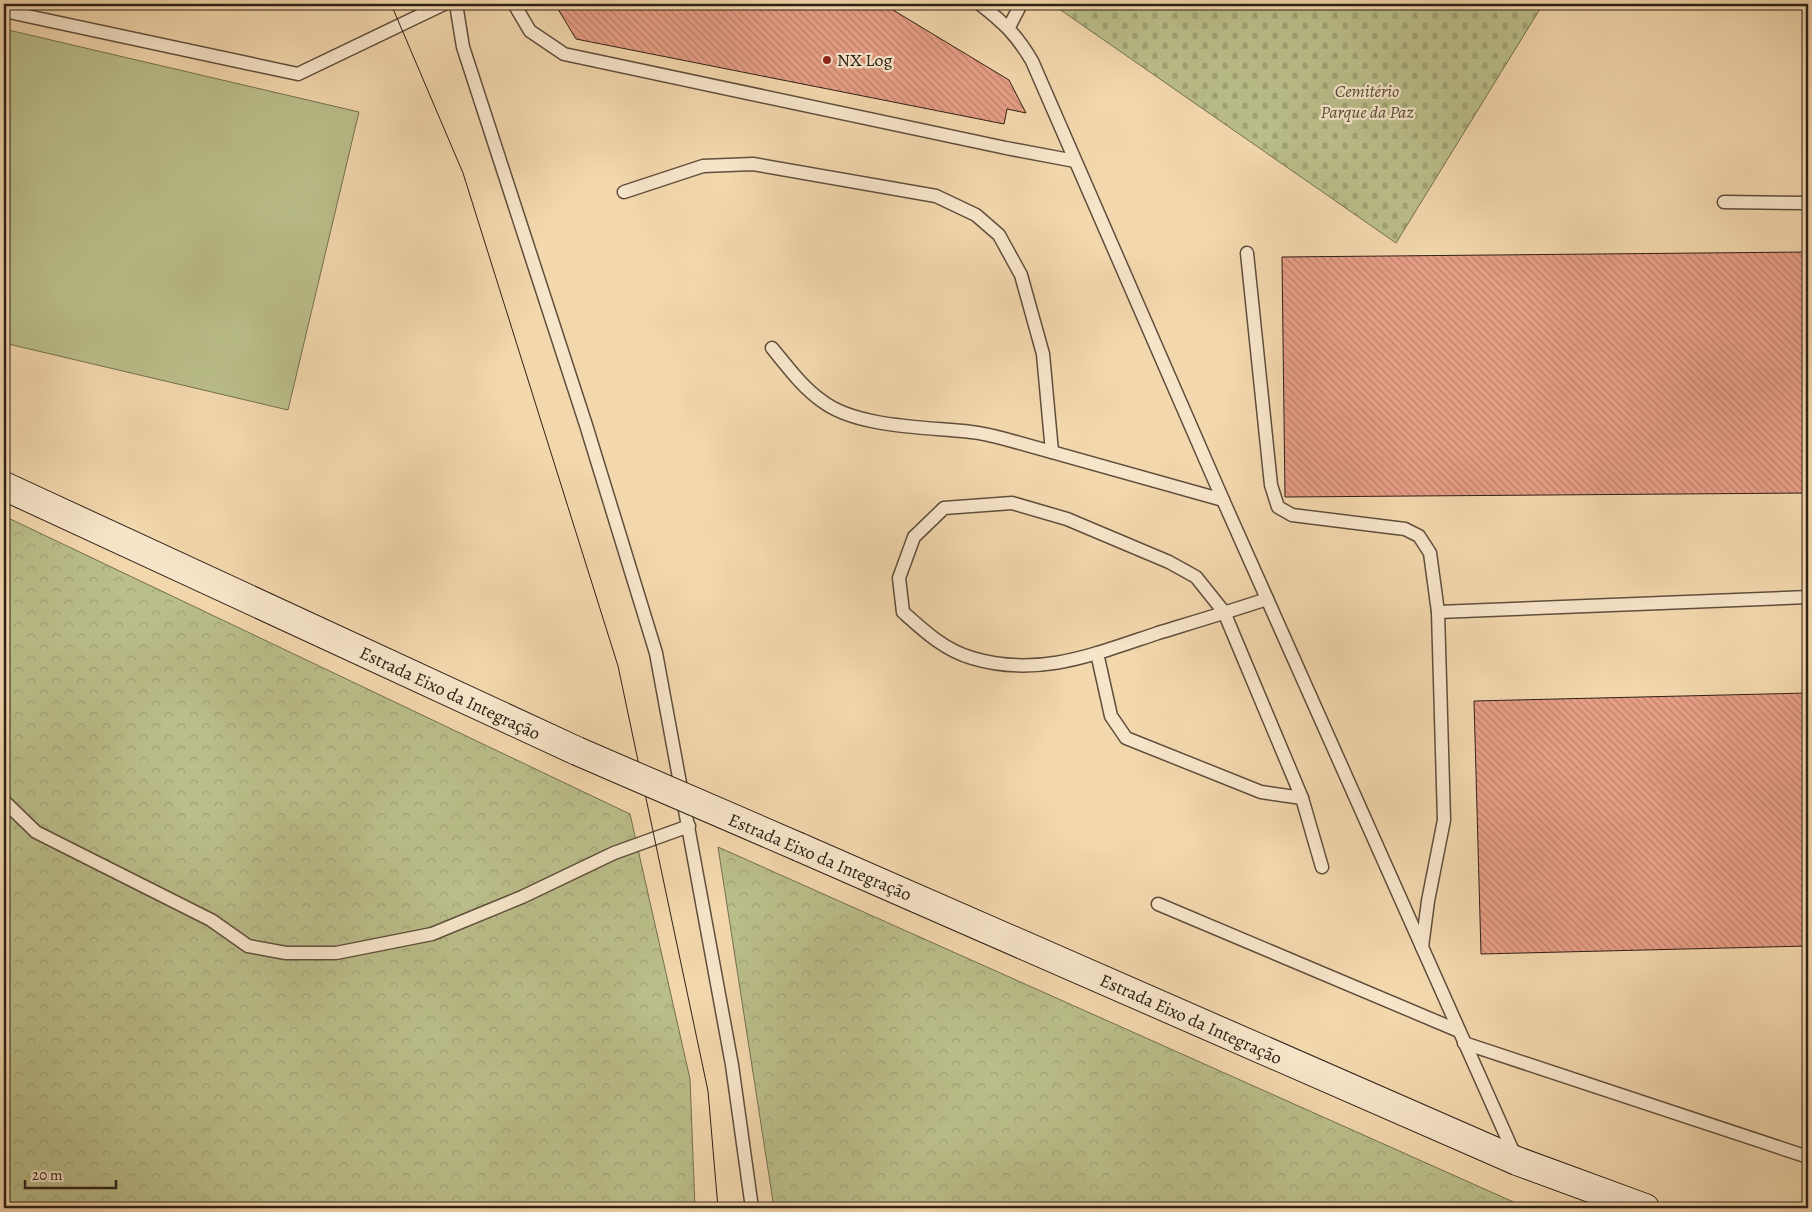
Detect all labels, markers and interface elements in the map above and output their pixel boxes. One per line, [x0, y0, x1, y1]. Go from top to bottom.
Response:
place label: NX Log [837, 48, 892, 72]
marker: NX Log [821, 54, 833, 66]
park label: Cemitério Parque da Paz [1320, 79, 1414, 124]
street label: Estrada Eixo da Integração [356, 640, 544, 746]
street label: Estrada Eixo da Integração [725, 807, 915, 907]
street label: Estrada Eixo da Integração [1096, 968, 1286, 1070]
scale bar [25, 1157, 116, 1189]
text: 20 m [32, 1165, 63, 1185]

